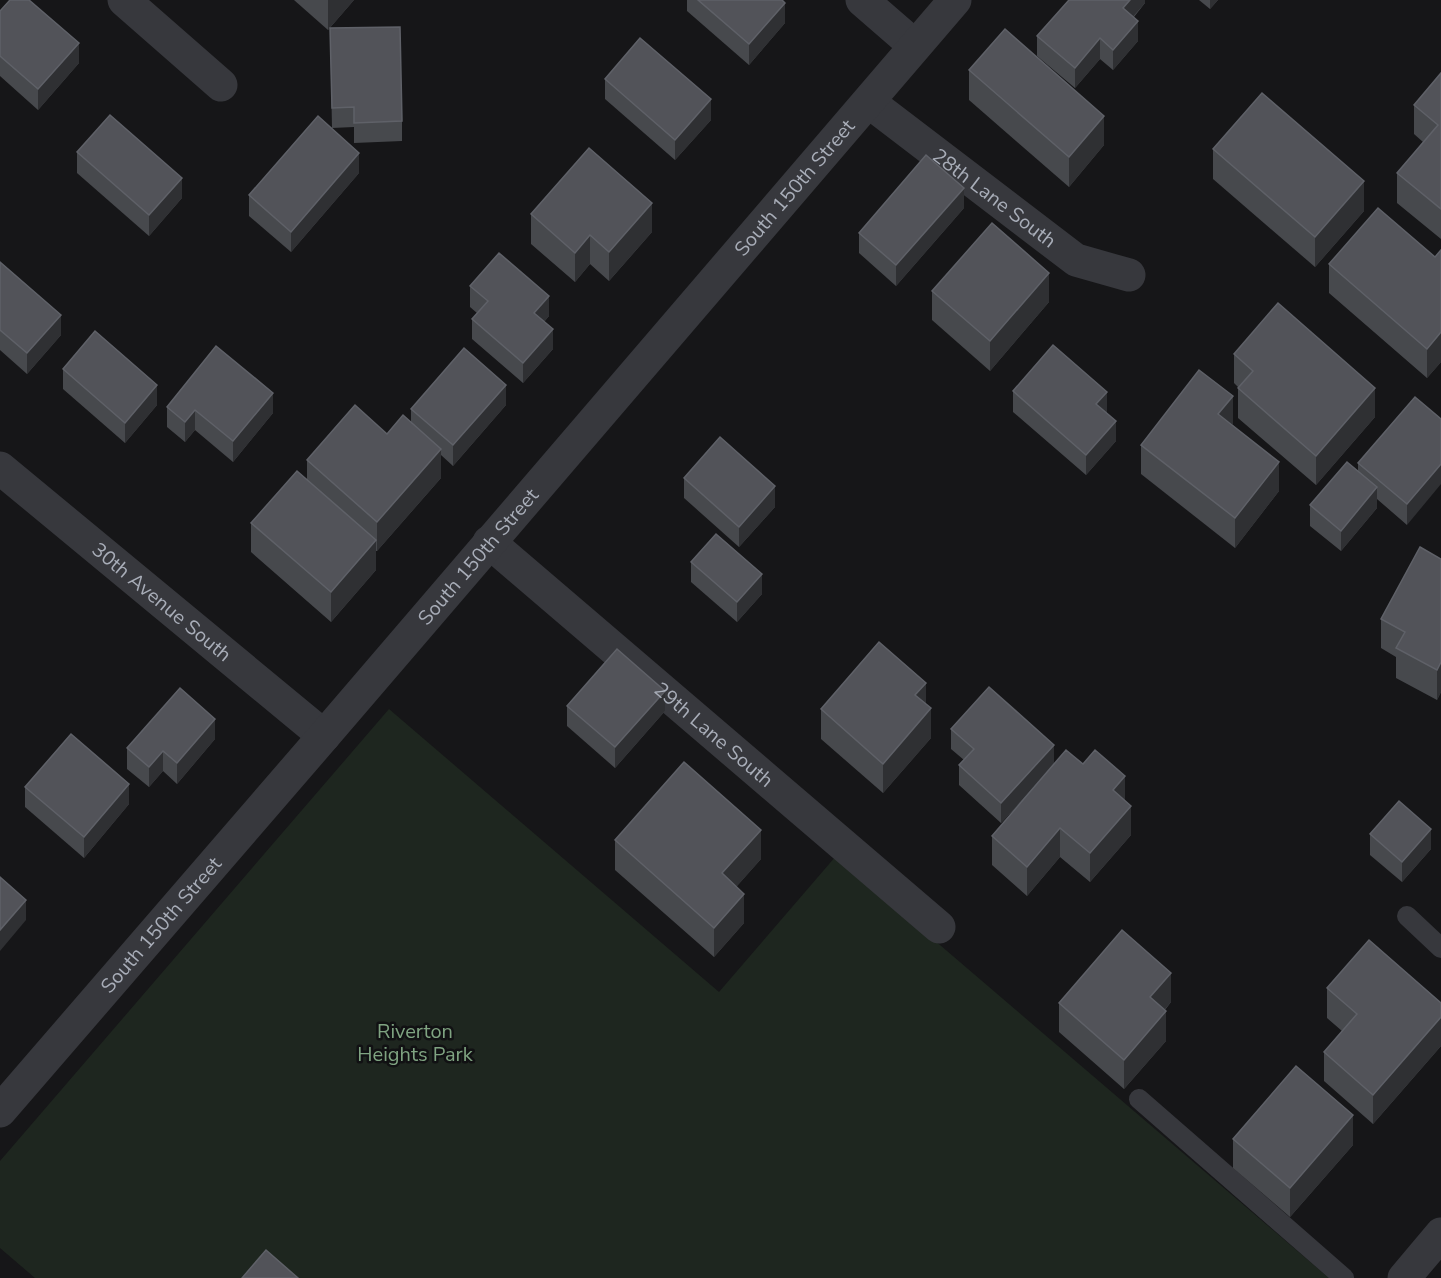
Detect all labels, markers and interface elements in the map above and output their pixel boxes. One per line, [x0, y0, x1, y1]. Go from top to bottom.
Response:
street label: South 150th Street [728, 113, 861, 262]
street label: 28th Lane South [927, 142, 1062, 254]
street label: South 150th Street [412, 482, 545, 631]
street label: 30th Avenue South [86, 536, 237, 668]
street label: 29th Lane South [648, 676, 779, 793]
street label: South 150th Street [94, 850, 228, 999]
park label: Riverton Heights Park [357, 1018, 474, 1068]

